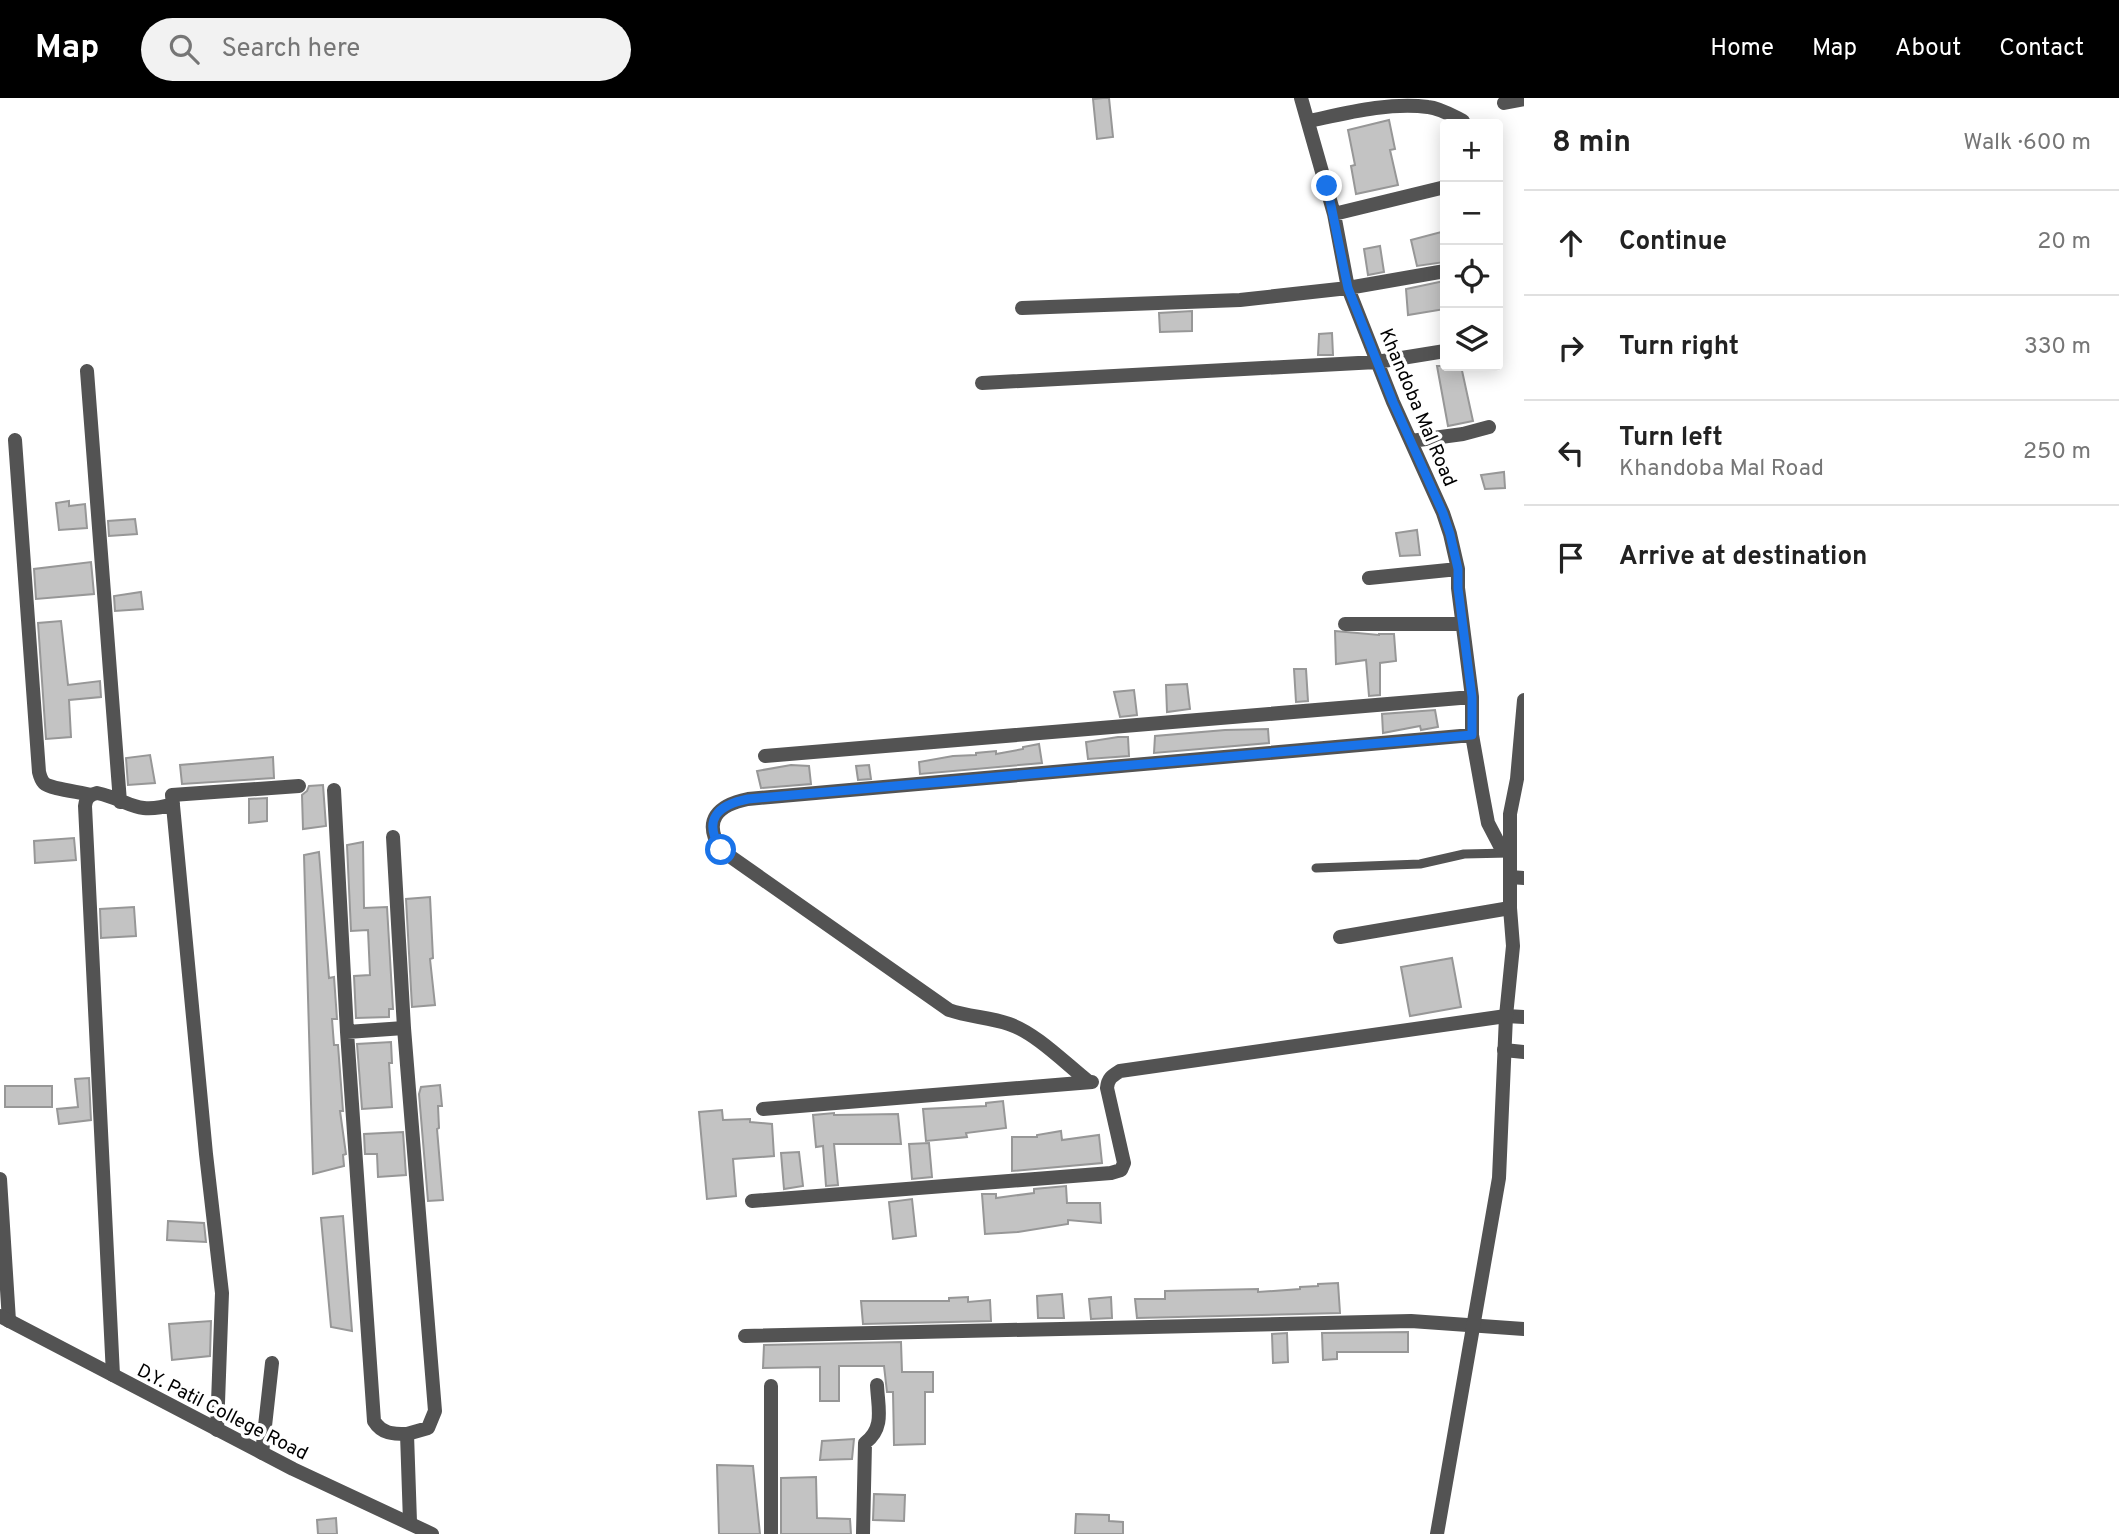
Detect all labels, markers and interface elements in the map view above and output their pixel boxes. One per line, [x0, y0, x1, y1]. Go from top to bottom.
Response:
search box [141, 18, 631, 81]
text: Map [35, 28, 99, 70]
icon: search [165, 30, 203, 68]
text: Search here [221, 33, 360, 66]
text: Home [1710, 34, 1774, 64]
text: Map [1812, 34, 1857, 64]
text: About [1895, 34, 1961, 64]
text: Contact [1999, 34, 2084, 64]
map controls [1440, 119, 1503, 371]
button: + [1440, 119, 1503, 182]
text: 8 min [1552, 125, 1631, 162]
text: Walk · 600 m [1963, 129, 2091, 158]
route end [1311, 170, 1342, 201]
button: − [1440, 182, 1503, 245]
icon: ahead [1552, 224, 1590, 262]
text: Continue [1619, 226, 1727, 259]
text: 20 m [2037, 228, 2091, 257]
button: locate [1440, 245, 1503, 308]
button: layers [1440, 308, 1503, 371]
street label: Khandoba Mal Road [1373, 325, 1461, 490]
icon: right [1552, 329, 1590, 367]
text: Turn right [1619, 331, 1739, 364]
text: 330 m [2024, 333, 2091, 362]
text: Turn left [1619, 422, 1723, 455]
icon: left [1552, 434, 1590, 472]
text: 250 m [2023, 438, 2091, 467]
text: Khandoba Mal Road [1619, 455, 1824, 484]
icon: arrive [1552, 539, 1590, 577]
text: Arrive at destination [1619, 541, 1867, 574]
route start [705, 834, 736, 865]
street label: D.Y. Patil College Road [132, 1359, 312, 1466]

